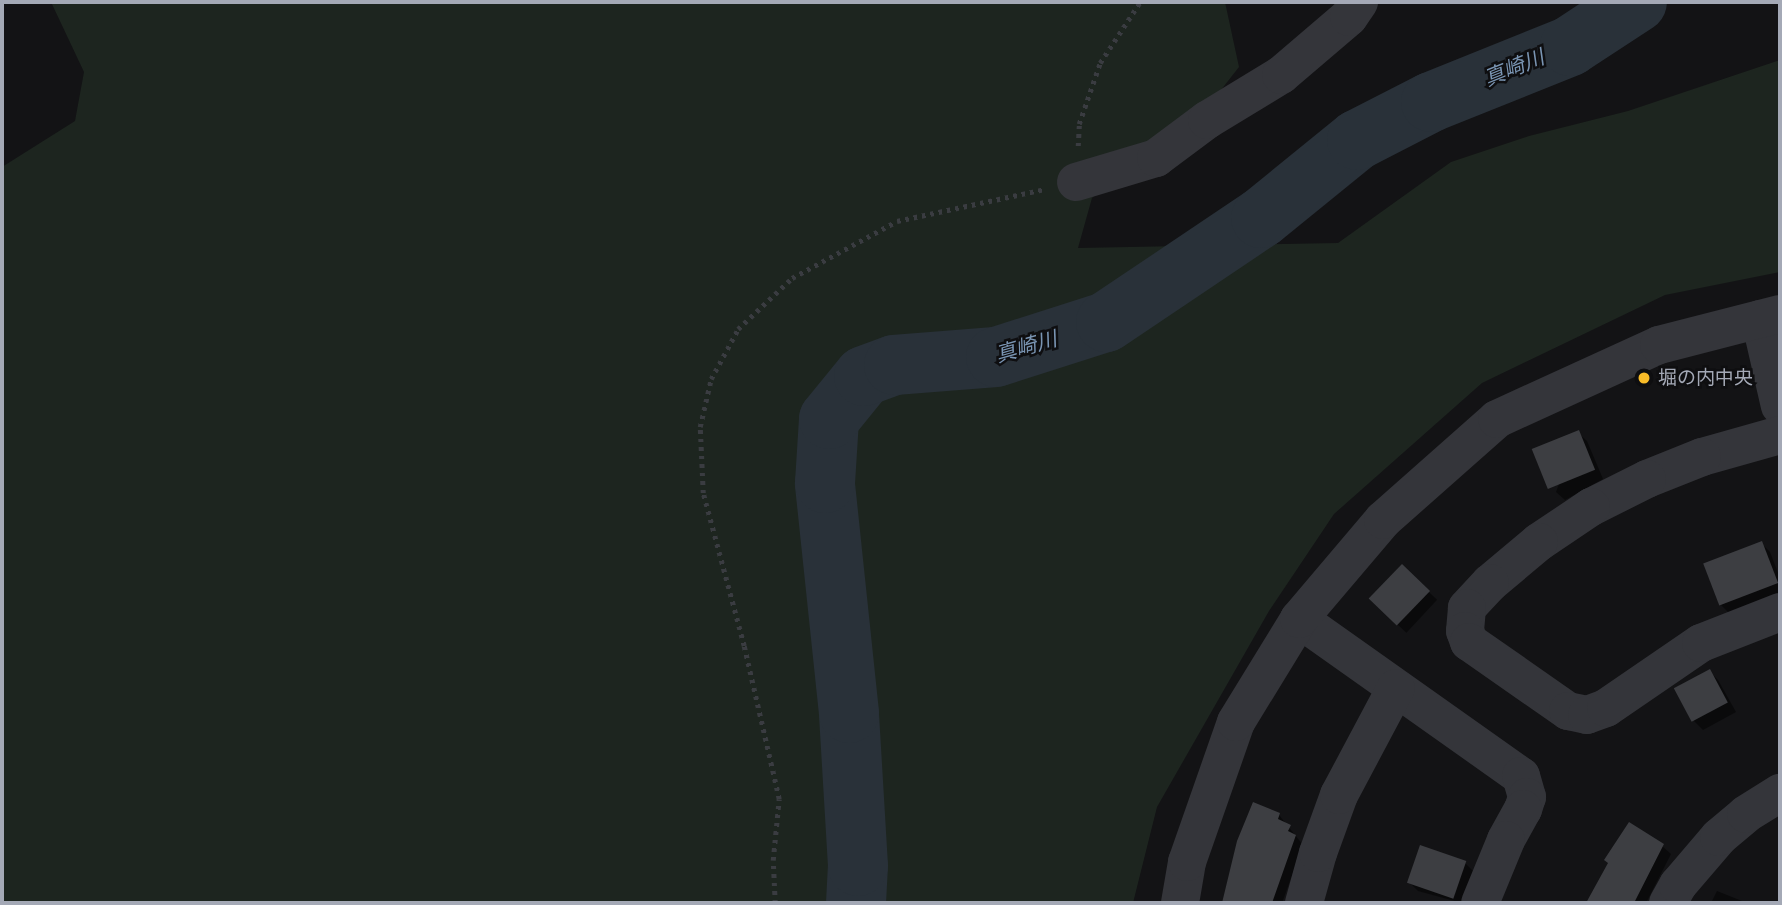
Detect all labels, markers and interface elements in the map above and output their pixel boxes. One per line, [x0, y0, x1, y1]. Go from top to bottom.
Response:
water label: 真崎川 [1480, 45, 1548, 91]
water label: 真崎川 [992, 326, 1060, 368]
place label: 堀の内中央 [1658, 367, 1753, 389]
marker: 堀の内中央 [1636, 370, 1652, 386]

